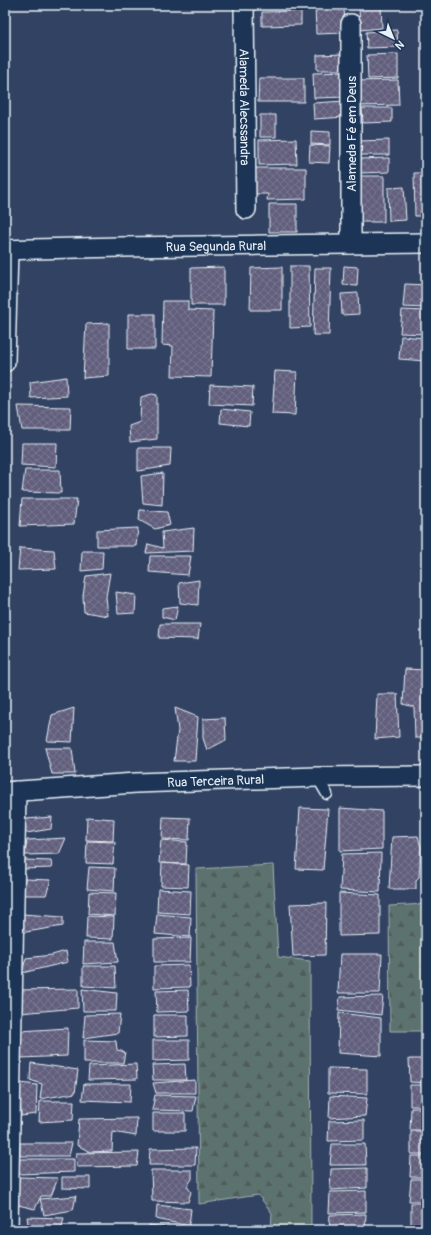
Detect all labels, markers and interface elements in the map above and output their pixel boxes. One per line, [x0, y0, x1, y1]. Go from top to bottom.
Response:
north arrow [373, 18, 413, 58]
text: N [392, 38, 407, 53]
street label: Alameda Alecssandra [235, 48, 253, 166]
street label: Alameda Fé em Deus [344, 76, 360, 192]
street label: Rua Segunda Rural [166, 238, 266, 255]
street label: Rua Terceira Rural [167, 772, 265, 791]

